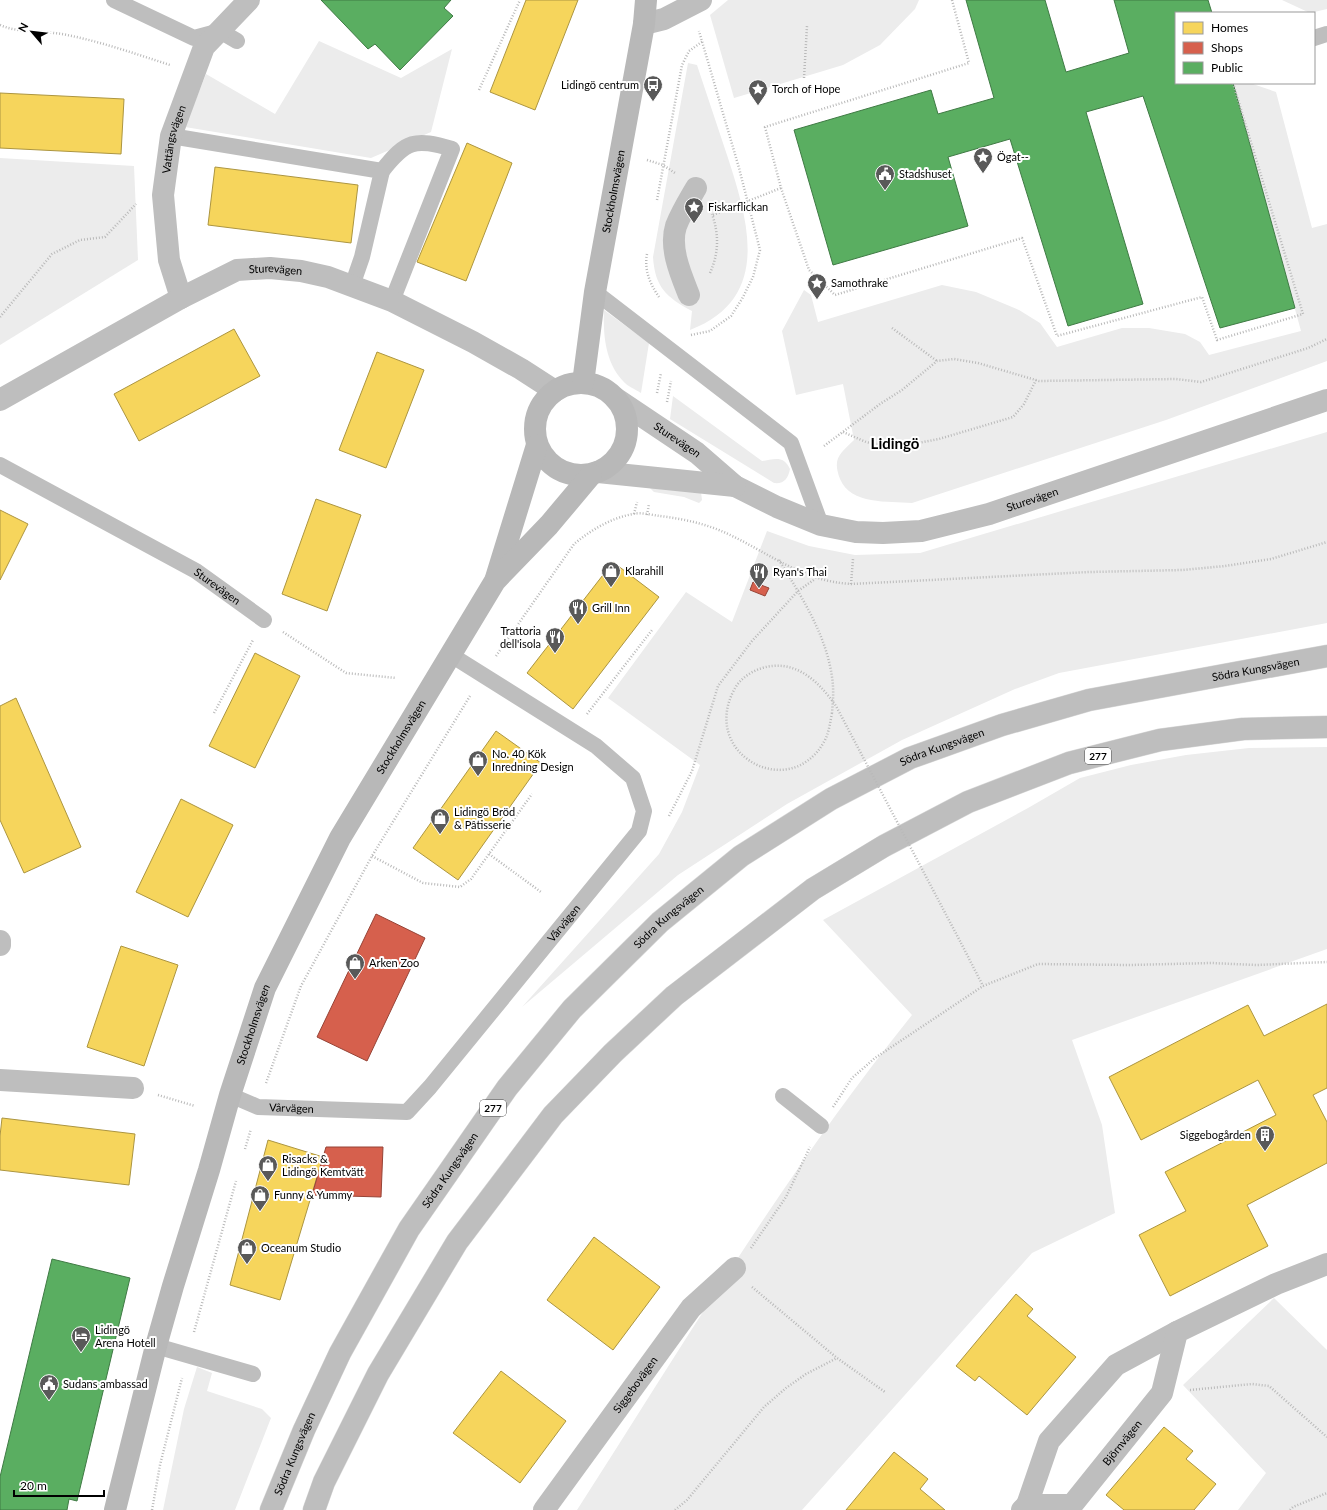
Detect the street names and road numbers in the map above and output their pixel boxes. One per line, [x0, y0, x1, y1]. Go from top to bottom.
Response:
street label: Vattängsvägen [159, 103, 188, 174]
street label: Stockholmsvägen [599, 149, 627, 234]
street label: Sturevägen [248, 261, 303, 277]
street label: Sturevägen [652, 419, 704, 460]
street label: Sturevägen [1004, 484, 1060, 514]
street label: Sturevägen [192, 565, 243, 607]
street label: Södra Kungsvägen [1211, 654, 1300, 683]
street label: Stockholmsvägen [373, 697, 428, 776]
street label: Södra Kungsvägen [897, 725, 986, 768]
road number: 277 [1085, 748, 1111, 764]
street label: Södra Kungsvägen [630, 882, 706, 951]
street label: Vårvägen [544, 901, 583, 944]
street label: Stockholmsvägen [233, 982, 272, 1066]
street label: Vårvägen [269, 1100, 314, 1115]
road number: 277 [480, 1100, 506, 1116]
street label: Södra Kungsvägen [419, 1130, 480, 1210]
street label: Siggebovägen [610, 1354, 660, 1415]
street label: Södra Kungsvägen [271, 1410, 317, 1497]
street label: Björnvägen [1100, 1417, 1144, 1468]

